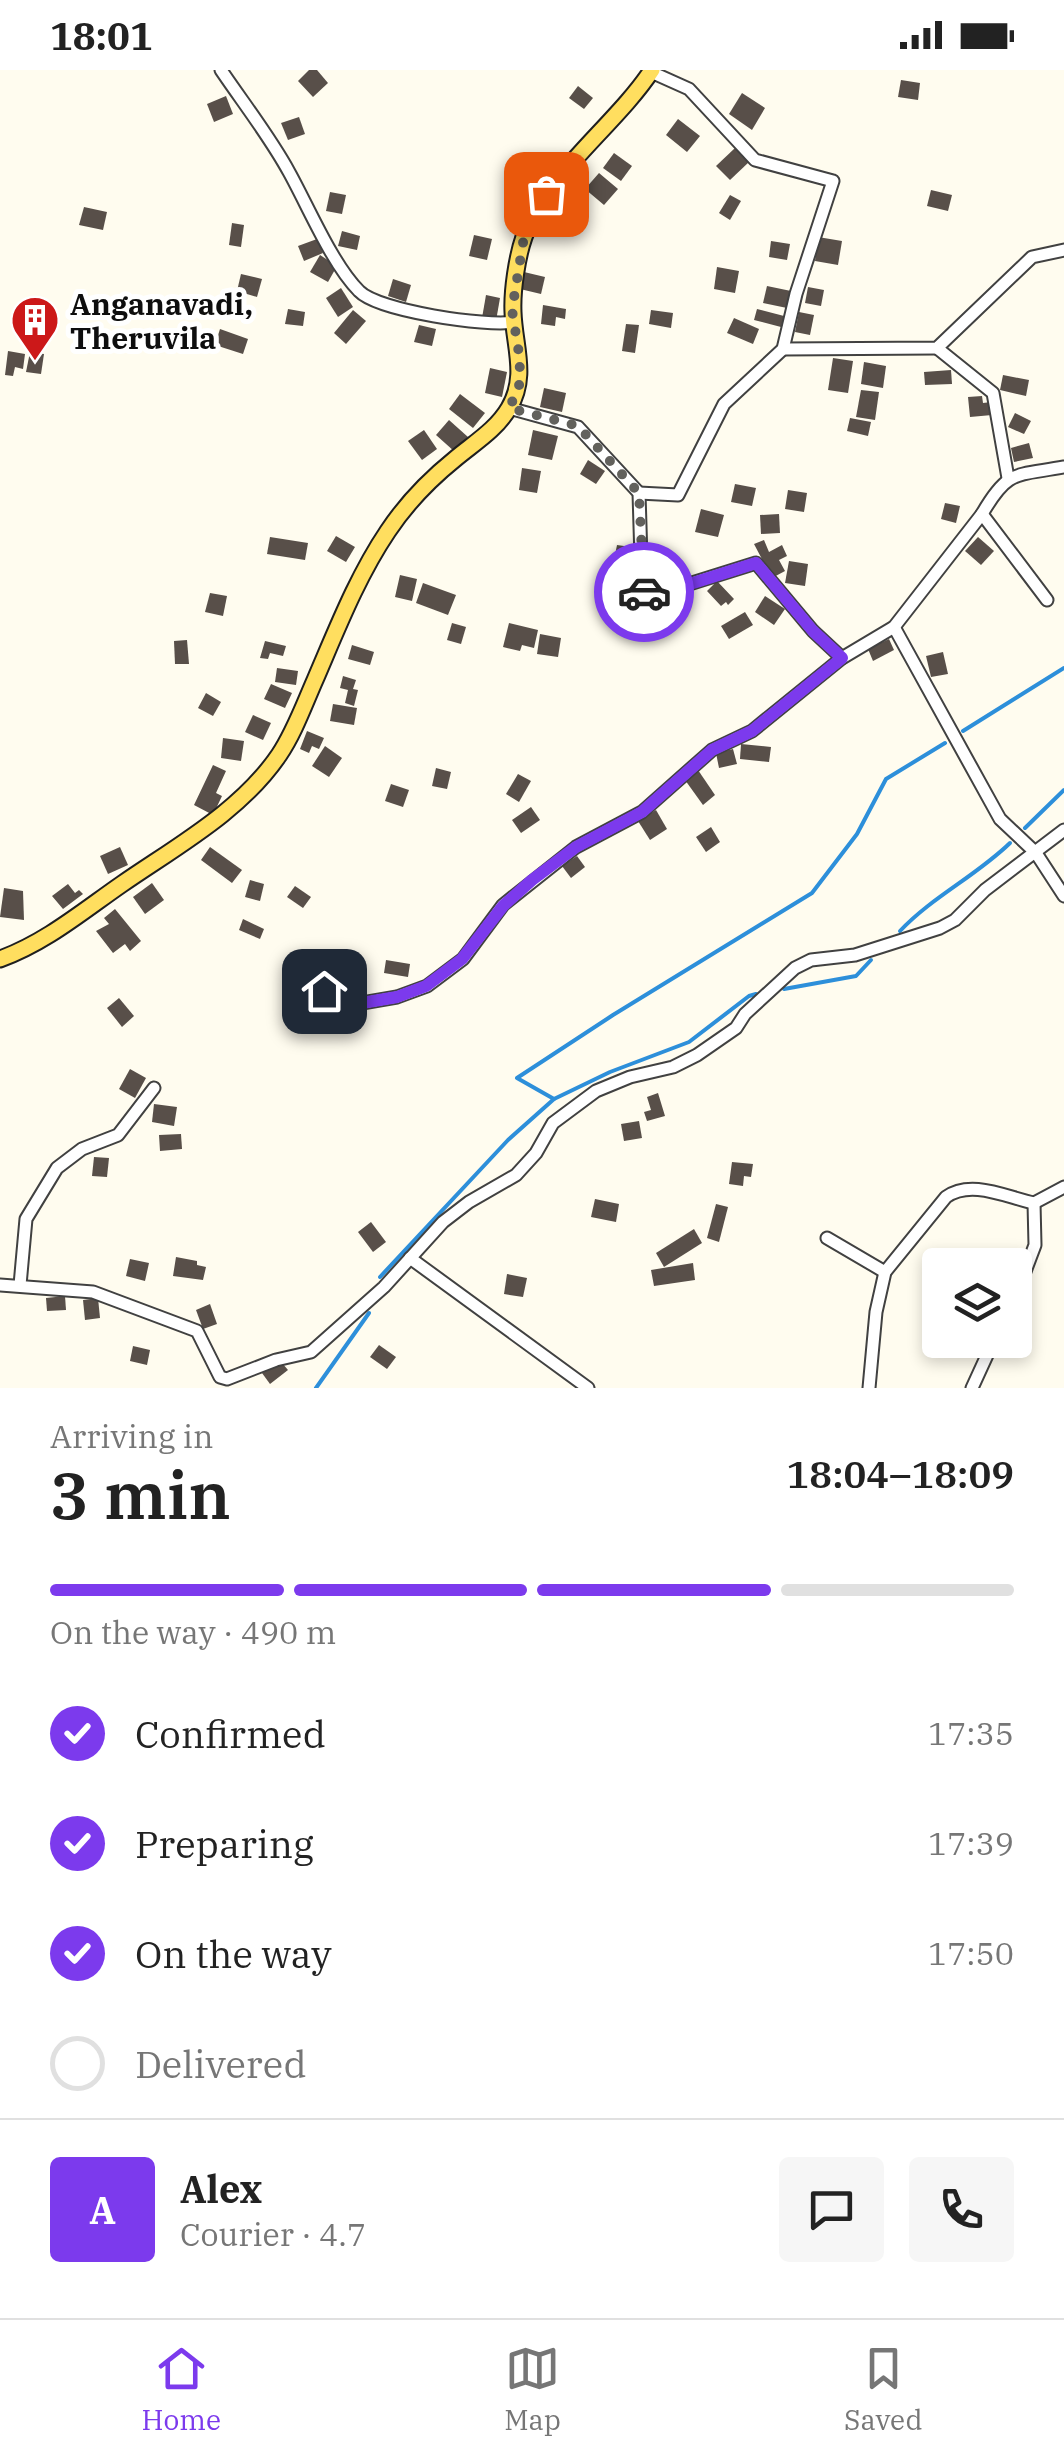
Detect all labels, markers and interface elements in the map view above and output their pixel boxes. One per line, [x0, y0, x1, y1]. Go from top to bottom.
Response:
text: 18:01 [50, 11, 153, 60]
pin [504, 152, 589, 237]
icon: bag [519, 167, 574, 222]
place label: Anganavadi, Theruvila [70, 284, 253, 357]
building icon: Anganavadi, Theruvila [9, 294, 61, 362]
courier [594, 542, 694, 642]
icon: car [617, 565, 672, 620]
pin [282, 949, 367, 1034]
icon: home [297, 964, 352, 1019]
map controls [922, 1248, 1032, 1358]
button: layers [922, 1248, 1032, 1358]
text: Arriving in [50, 1415, 213, 1457]
text: 18:04–18:09 [787, 1449, 1014, 1498]
text: 3 min [50, 1452, 231, 1537]
text: On the way · 490 m [50, 1611, 336, 1653]
icon: check [50, 1706, 105, 1761]
text: Confirmed [135, 1709, 326, 1758]
text: 17:35 [928, 1712, 1014, 1754]
icon: check [50, 1816, 105, 1871]
text: Preparing [135, 1819, 314, 1868]
text: 17:39 [928, 1822, 1014, 1864]
icon: check [50, 1926, 105, 1981]
text: On the way [135, 1929, 332, 1978]
text: 17:50 [928, 1932, 1014, 1974]
text: Delivered [135, 2039, 307, 2088]
button: chat [779, 2157, 884, 2262]
button: phone [909, 2157, 1014, 2262]
text: Alex [180, 2164, 262, 2213]
text: A [89, 2185, 116, 2234]
text: Courier · 4.7 [180, 2213, 366, 2255]
tab: Home [142, 2341, 221, 2438]
tab: Map [504, 2341, 561, 2438]
tab: Saved [844, 2341, 922, 2438]

